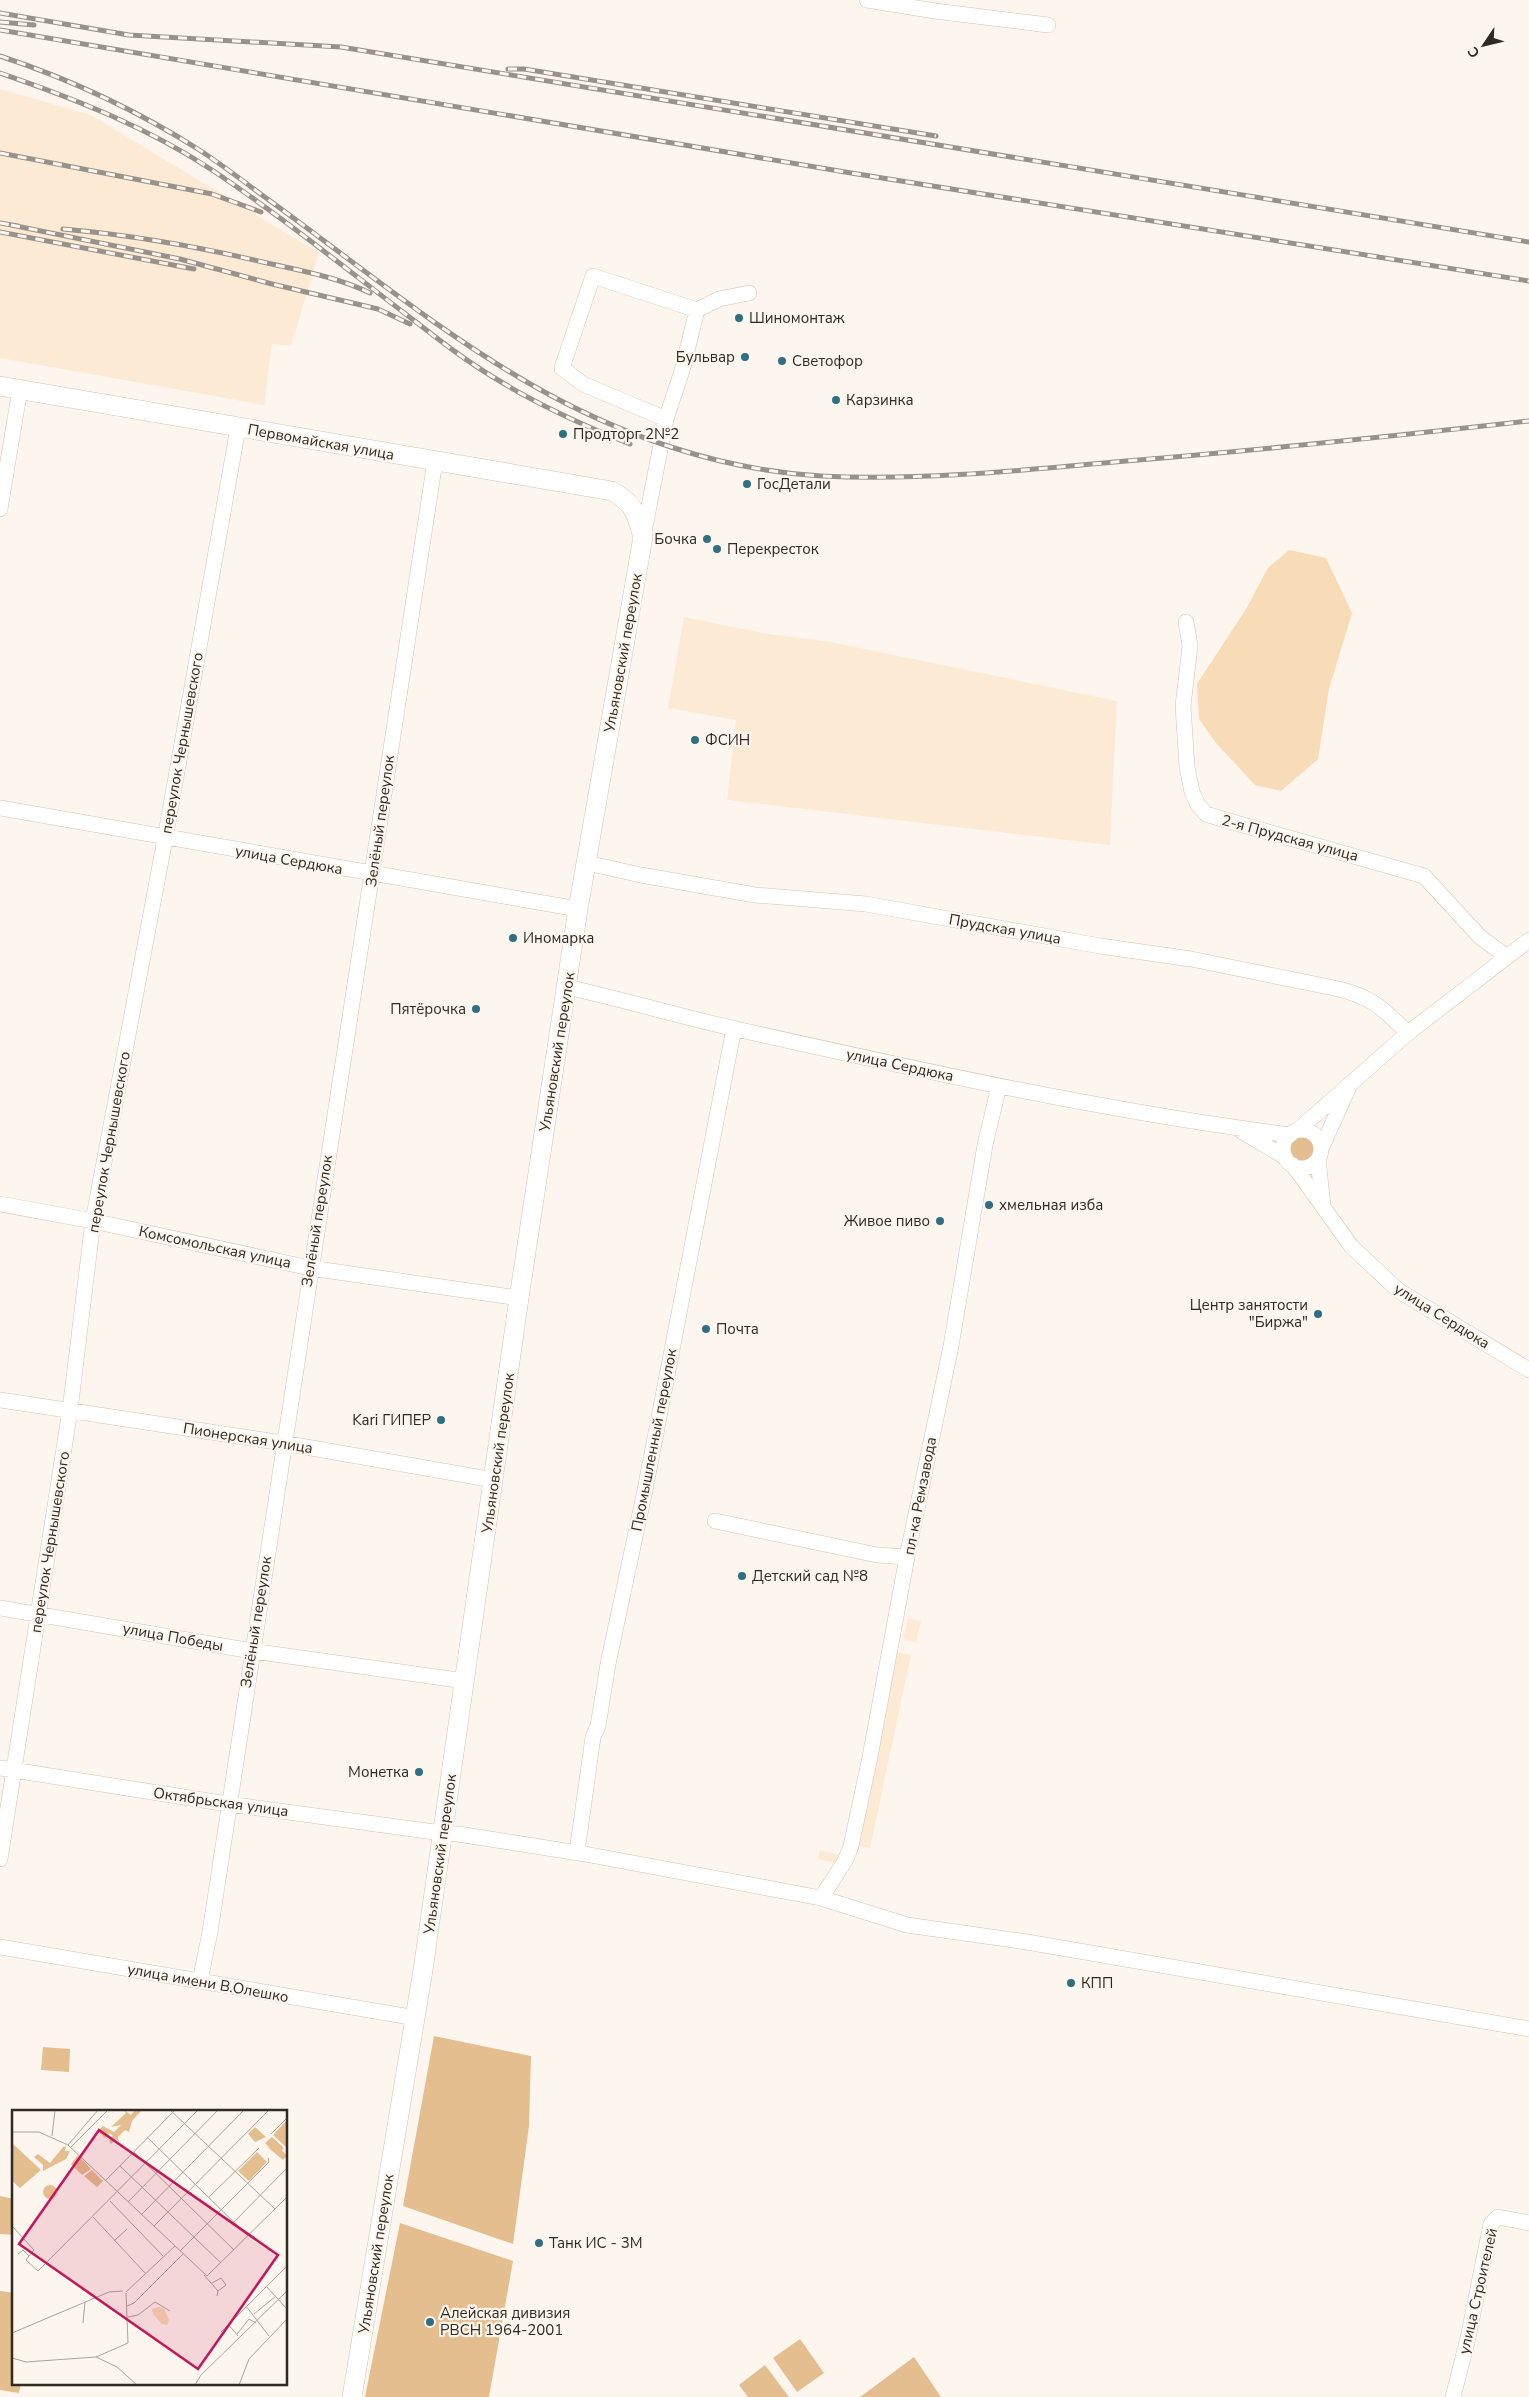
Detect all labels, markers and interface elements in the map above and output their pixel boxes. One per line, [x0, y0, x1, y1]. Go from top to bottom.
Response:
north arrow [1459, 20, 1509, 70]
text: С [1463, 42, 1484, 62]
place label: Шиномонтаж [749, 308, 845, 328]
marker: Шиномонтаж [733, 312, 745, 324]
place label: Бульвар [676, 347, 735, 367]
marker: Бульвар [739, 351, 751, 363]
place label: Светофор [792, 351, 863, 371]
marker: Светофор [776, 355, 788, 367]
place label: Карзинка [846, 390, 914, 410]
marker: Карзинка [830, 394, 842, 406]
street label: Первомайская улица [246, 419, 396, 465]
place label: Продторг 2№2 [573, 424, 679, 444]
marker: Продторг 2№2 [557, 428, 569, 440]
place label: ГосДетали [757, 474, 831, 494]
marker: ГосДетали [741, 478, 753, 490]
place label: Бочка [654, 529, 697, 549]
marker: Бочка [701, 533, 713, 545]
place label: Перекресток [727, 539, 819, 559]
marker: Перекресток [711, 543, 723, 555]
street label: Ульяновский переулок [599, 572, 647, 735]
street label: переулок Чернышевского [156, 651, 208, 835]
place label: ФСИН [705, 730, 750, 750]
marker: ФСИН [689, 734, 701, 746]
street label: Зелёный переулок [361, 754, 399, 888]
street label: 2-я Прудская улица [1219, 810, 1361, 866]
street label: улица Сердюка [234, 841, 344, 879]
street label: Прудская улица [947, 909, 1063, 949]
place label: Иномарка [523, 928, 594, 948]
marker: Иномарка [507, 932, 519, 944]
street label: Ульяновский переулок [534, 971, 580, 1134]
place label: Пятёрочка [390, 999, 466, 1019]
marker: Пятёрочка [470, 1003, 482, 1015]
street label: улица Сердюка [845, 1044, 955, 1086]
street label: переулок Чернышевского [83, 1050, 135, 1234]
street label: Зелёный переулок [297, 1154, 337, 1288]
place label: хмельная изба [999, 1195, 1103, 1215]
marker: хмельная изба [983, 1199, 995, 1211]
place label: Живое пиво [844, 1211, 930, 1231]
marker: Живое пиво [934, 1215, 946, 1227]
street label: Комсомольская улица [137, 1221, 293, 1273]
street label: улица Сердюка [1390, 1279, 1494, 1353]
place label: Центр занятости "Биржа" [1190, 1295, 1308, 1332]
marker: Центр занятости "Биржа" [1312, 1308, 1324, 1320]
place label: Почта [716, 1319, 759, 1339]
marker: Почта [700, 1323, 712, 1335]
street label: Промышленный переулок [626, 1347, 682, 1533]
street label: Ульяновский переулок [477, 1372, 519, 1535]
place label: Kari ГИПЕР [352, 1410, 432, 1430]
marker: Kari ГИПЕР [435, 1414, 447, 1426]
street label: Пионерская улица [182, 1418, 314, 1458]
street label: пл-ка Ремзавода [899, 1435, 941, 1557]
street label: переулок Чернышевского [26, 1450, 74, 1634]
street label: Зелёный переулок [236, 1555, 276, 1689]
place label: Детский сад №8 [752, 1566, 868, 1586]
marker: Детский сад №8 [736, 1570, 748, 1582]
street label: улица Победы [121, 1618, 225, 1656]
place label: Монетка [348, 1762, 409, 1782]
marker: Монетка [413, 1766, 425, 1778]
street label: Ульяновский переулок [419, 1773, 461, 1936]
street label: Октябрьская улица [152, 1783, 290, 1821]
street label: улица имени В.Олешко [126, 1959, 290, 2007]
place label: КПП [1081, 1973, 1113, 1993]
marker: КПП [1065, 1977, 1077, 1989]
inset map [12, 2110, 288, 2384]
street label: Ульяновский переулок [353, 2173, 399, 2336]
street label: улица Строителей [1454, 2226, 1502, 2356]
place label: Танк ИС - 3М [549, 2233, 643, 2253]
marker: Танк ИС - 3М [533, 2237, 545, 2249]
place label: Алейская дивизия РВСН 1964-2001 [440, 2303, 570, 2340]
marker: Алейская дивизия РВСН 1964-2001 [424, 2316, 436, 2328]

